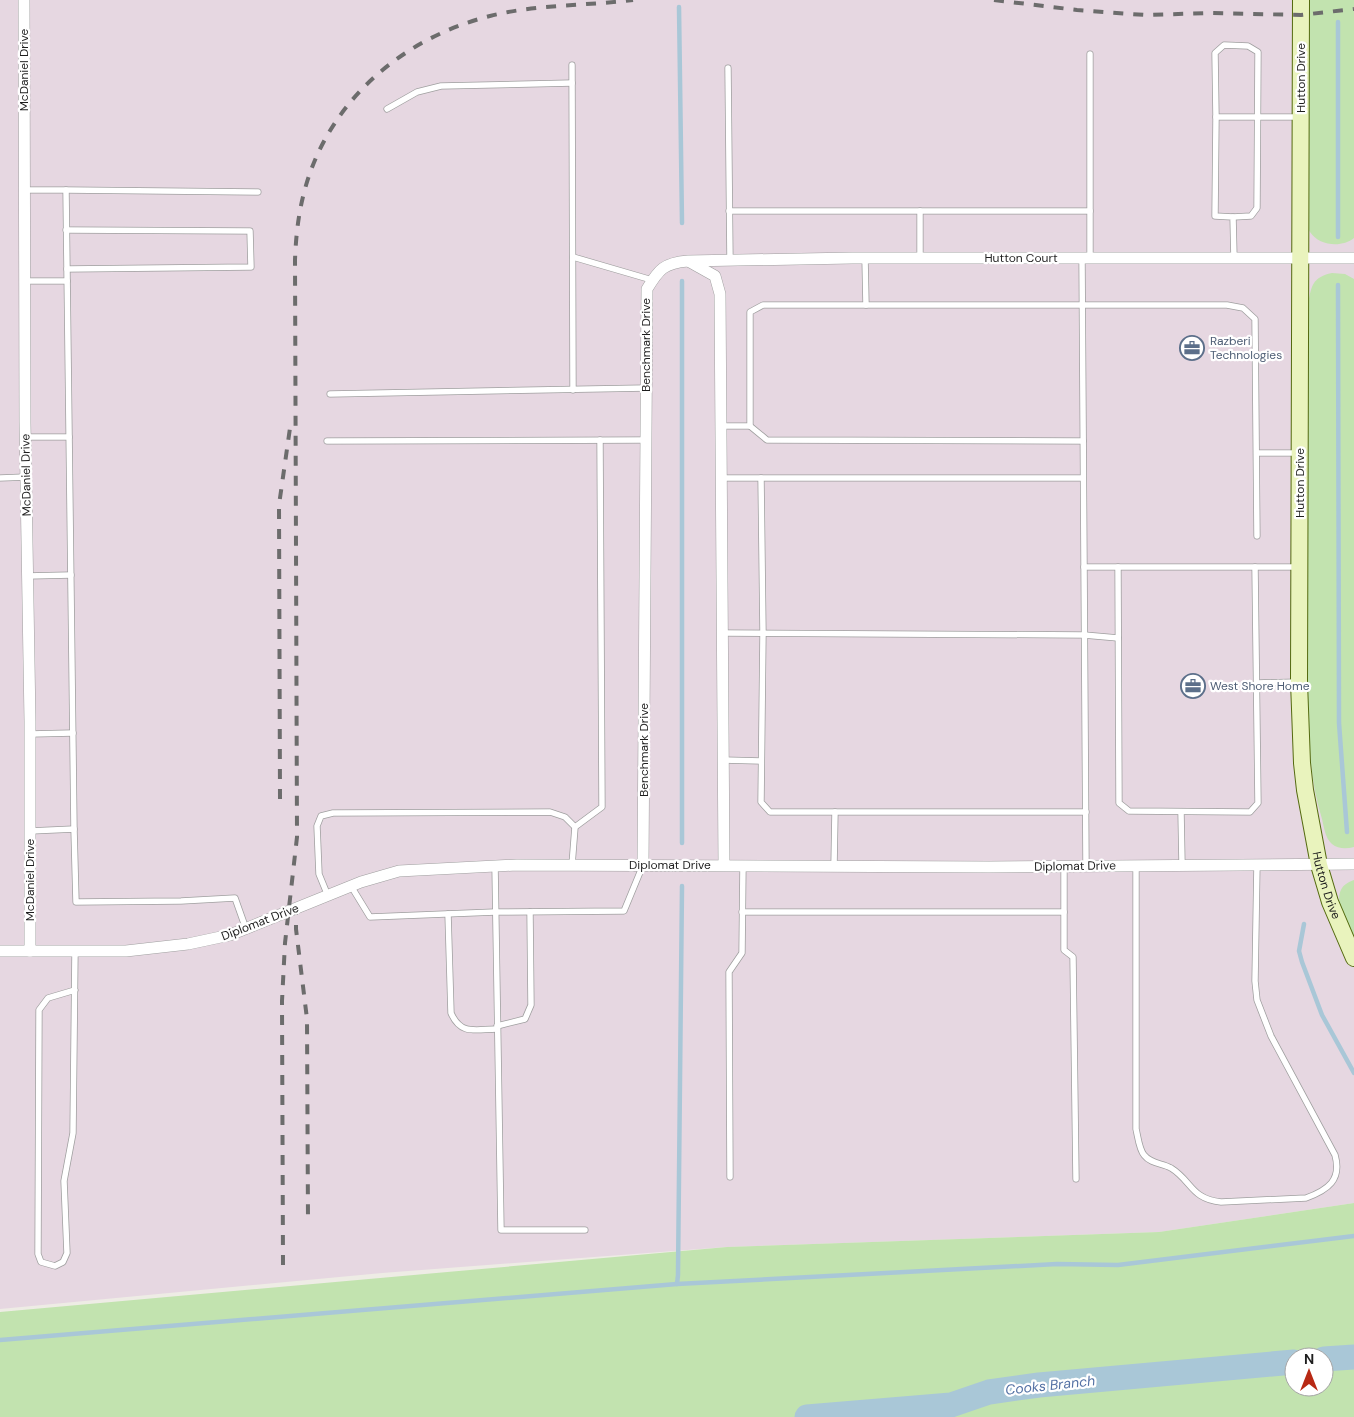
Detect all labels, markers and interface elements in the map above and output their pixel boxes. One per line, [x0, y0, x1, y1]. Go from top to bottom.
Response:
street label: McDaniel Drive [16, 29, 32, 111]
street label: Hutton Drive [1293, 43, 1309, 113]
street label: Hutton Court [984, 250, 1058, 266]
street label: Benchmark Drive [638, 298, 654, 392]
place label: Razberi Technologies [1210, 333, 1282, 363]
office icon: Razberi Technologies [1179, 335, 1205, 361]
street label: McDaniel Drive [17, 433, 35, 516]
street label: Hutton Drive [1292, 448, 1308, 518]
office icon: West Shore Home [1180, 673, 1206, 699]
place label: West Shore Home [1210, 678, 1310, 694]
street label: Benchmark Drive [636, 703, 652, 797]
street label: McDaniel Drive [22, 839, 38, 921]
street label: Hutton Drive [1309, 850, 1344, 922]
street label: Diplomat Drive [629, 857, 711, 873]
street label: Diplomat Drive [1034, 857, 1116, 875]
street label: Diplomat Drive [219, 900, 301, 944]
north arrow [1284, 1347, 1334, 1397]
text: N [1304, 1350, 1314, 1368]
water label: Cooks Branch [1004, 1371, 1096, 1399]

